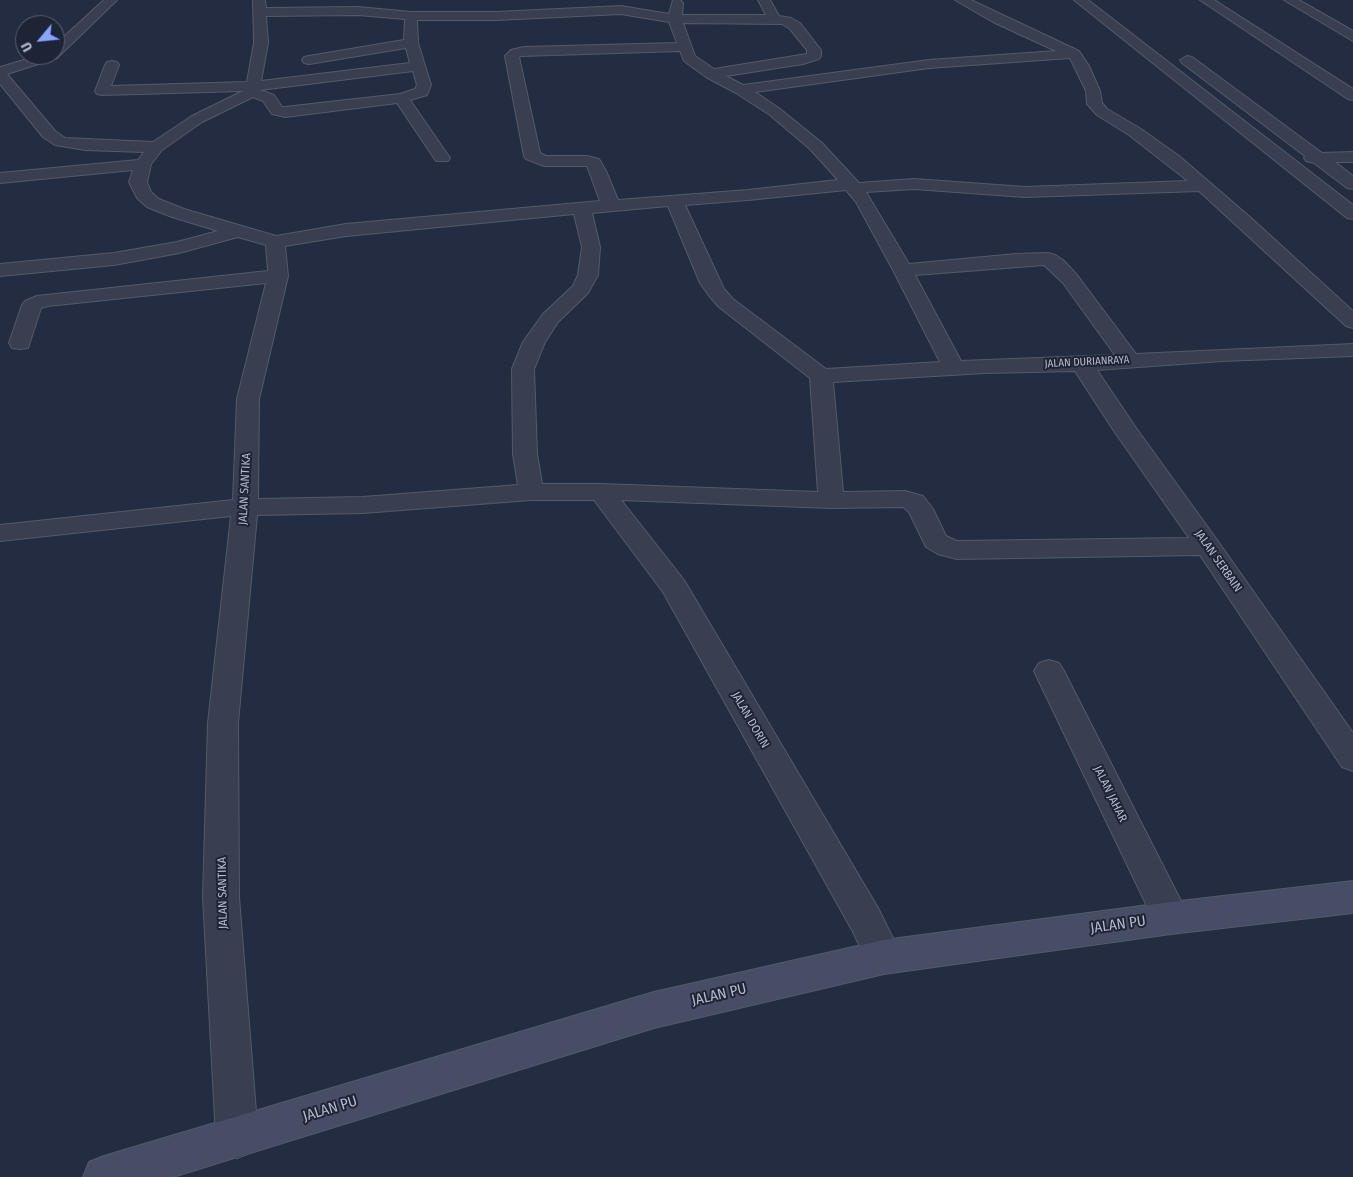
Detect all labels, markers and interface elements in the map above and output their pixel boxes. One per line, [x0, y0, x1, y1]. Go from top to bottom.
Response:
north arrow [15, 15, 65, 65]
text: U [18, 39, 37, 54]
street label: JALAN DURIANRAYA [1044, 353, 1130, 371]
street label: JALAN SANTIKA [236, 453, 254, 525]
street label: JALAN SERBAIN [1191, 527, 1245, 595]
street label: JALAN DORIN [728, 689, 772, 751]
street label: JALAN JAHAR [1090, 763, 1130, 825]
street label: JALAN SANTIKA [215, 857, 231, 929]
street label: JALAN PU [1089, 912, 1147, 938]
street label: JALAN PU [690, 980, 748, 1010]
street label: JALAN PU [301, 1092, 359, 1126]

